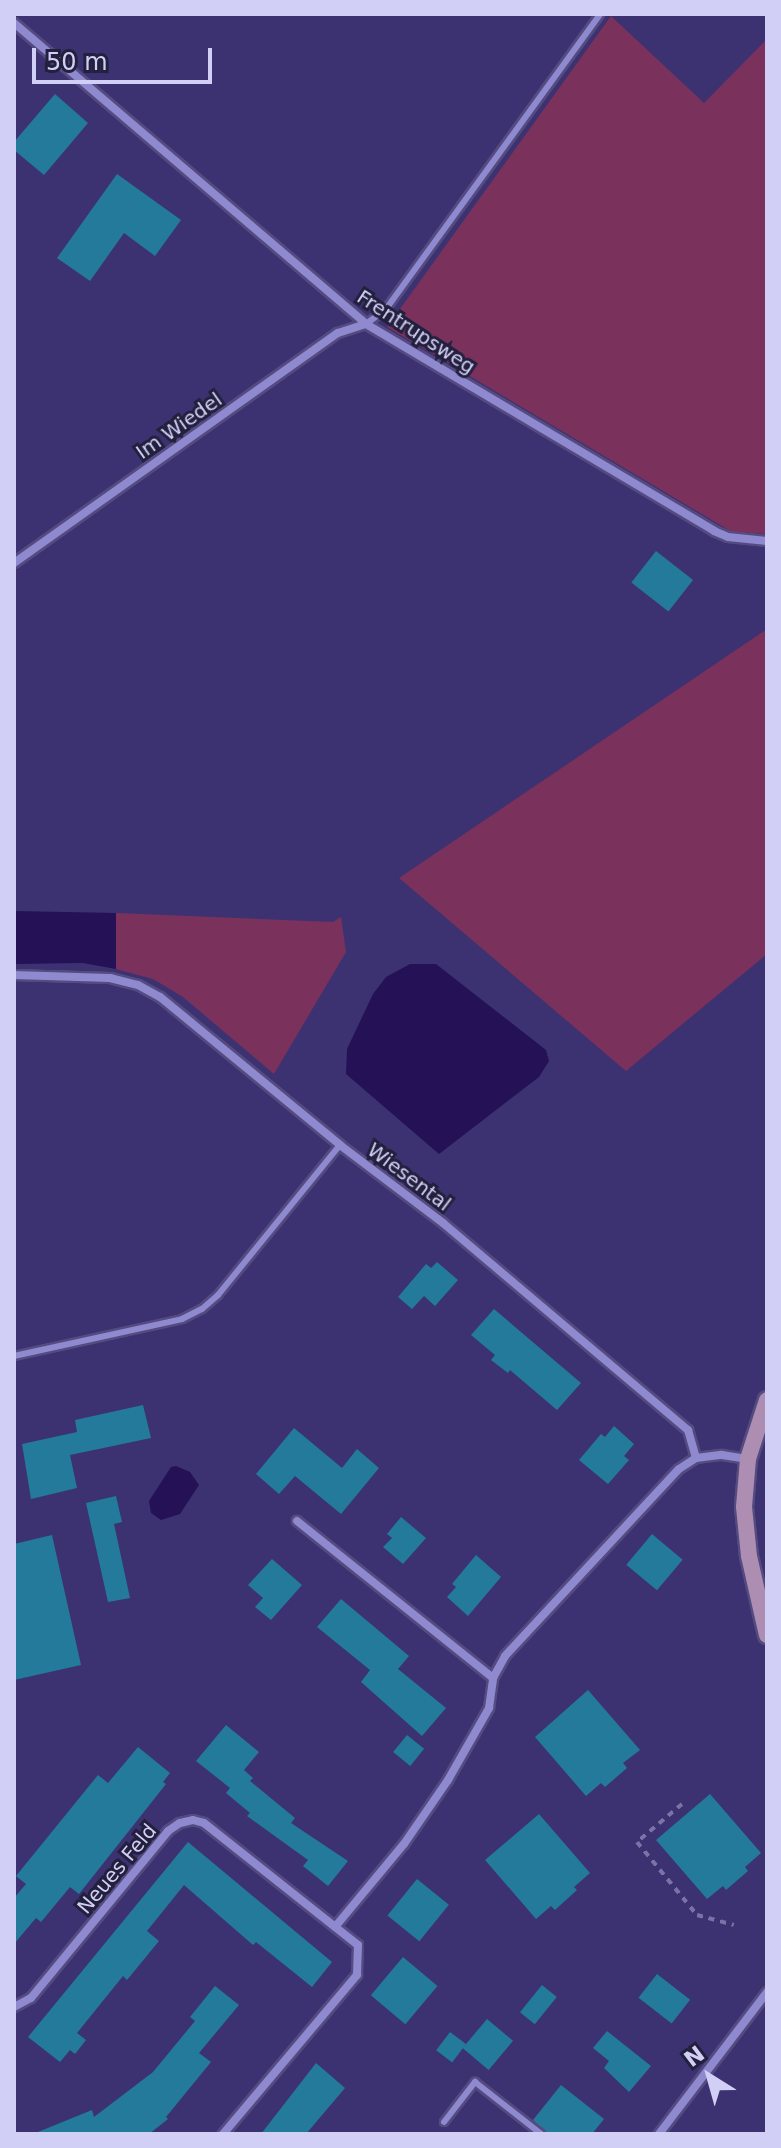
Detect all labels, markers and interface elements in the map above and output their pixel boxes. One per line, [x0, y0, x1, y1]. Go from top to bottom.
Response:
scale bar [36, 32, 216, 82]
text: 50 m [46, 48, 108, 76]
street label: Frentrupsweg [352, 285, 480, 379]
street label: Im Wiedel [131, 388, 227, 464]
street label: Wiesental [363, 1138, 455, 1216]
street label: Neues Feld [72, 1819, 162, 1919]
north arrow [669, 2036, 749, 2116]
text: N [679, 2041, 709, 2072]

